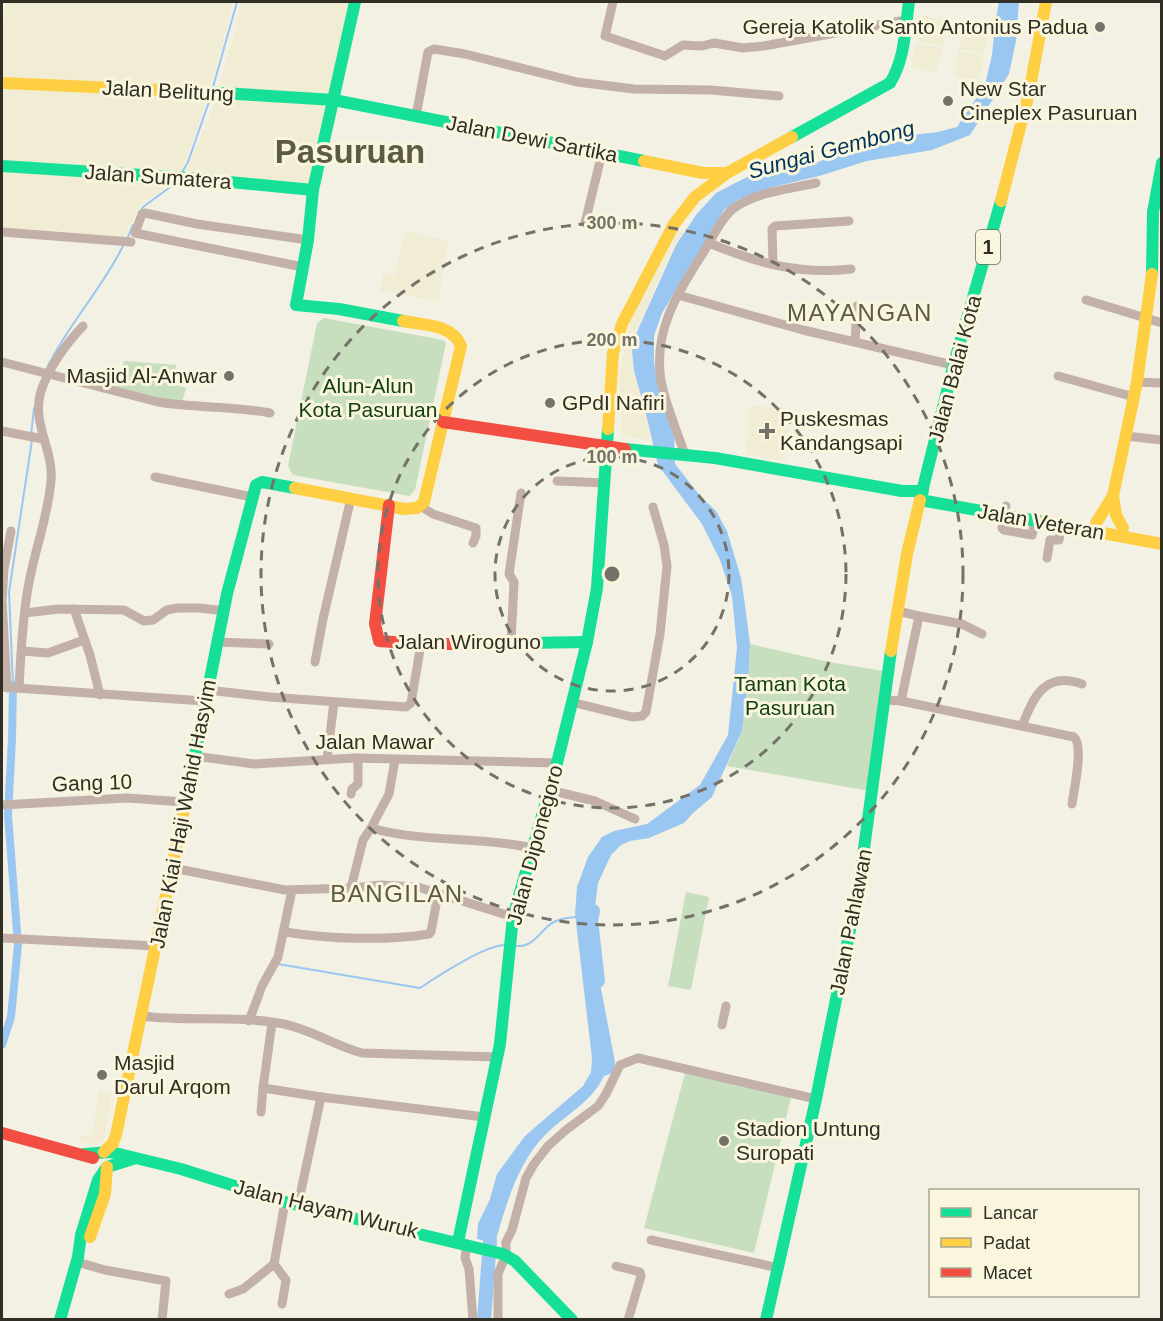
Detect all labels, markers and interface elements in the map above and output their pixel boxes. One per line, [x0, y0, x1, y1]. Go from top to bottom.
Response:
place label: Gereja Katolik Santo Antonius Padua [742, 15, 1088, 38]
marker: Gereja Katolik Santo Antonius Padua [1093, 20, 1107, 34]
street label: Jalan Belitung [102, 76, 235, 105]
place label: New Star Cineplex Pasuruan [960, 77, 1137, 124]
marker: New Star Cineplex Pasuruan [941, 94, 955, 108]
street label: Jalan Dewi Sartika [445, 111, 620, 166]
water label: Sungai Gembong [745, 115, 918, 184]
district label: Pasuruan [275, 133, 425, 170]
street label: Jalan Sumatera [84, 160, 233, 193]
text: 300 m [586, 213, 638, 233]
road number: 1 [976, 230, 1000, 264]
street label: Jalan Balai Kota [924, 292, 985, 445]
district label: MAYANGAN [787, 299, 933, 326]
text: 200 m [586, 330, 638, 350]
place label: Masjid Al-Anwar [66, 364, 217, 387]
marker: Masjid Al-Anwar [222, 369, 236, 383]
park label: Alun-Alun Kota Pasuruan [299, 374, 437, 421]
place label: GPdI Nafiri [562, 391, 665, 414]
marker: GPdI Nafiri [543, 396, 557, 410]
place label: Puskesmas Kandangsapi [780, 407, 903, 454]
marker: Puskesmas Kandangsapi [758, 422, 776, 440]
text: 100 m [586, 447, 638, 467]
street label: Jalan Veteran [976, 499, 1106, 544]
centre of rings [602, 564, 622, 584]
street label: Jalan Wiroguno [395, 630, 541, 653]
park label: Taman Kota Pasuruan [734, 672, 846, 719]
street label: Jalan Kiai Haji Wahid Hasyim [145, 677, 220, 950]
street label: Jalan Mawar [315, 730, 435, 753]
street label: Jalan Diponegoro [502, 762, 567, 927]
street label: Gang 10 [51, 770, 133, 795]
street label: Jalan Pahlawan [825, 847, 876, 997]
district label: BANGILAN [330, 880, 464, 907]
place label: Masjid Darul Arqom [114, 1051, 231, 1098]
marker: Masjid Darul Arqom [95, 1068, 109, 1082]
place label: Stadion Untung Suropati [736, 1117, 881, 1164]
marker: Stadion Untung Suropati [717, 1134, 731, 1148]
street label: Jalan Hayam Wuruk [232, 1175, 421, 1243]
legend [929, 1189, 1139, 1297]
text: Lancar [983, 1203, 1038, 1223]
text: Padat [983, 1233, 1030, 1253]
text: Macet [983, 1263, 1032, 1283]

